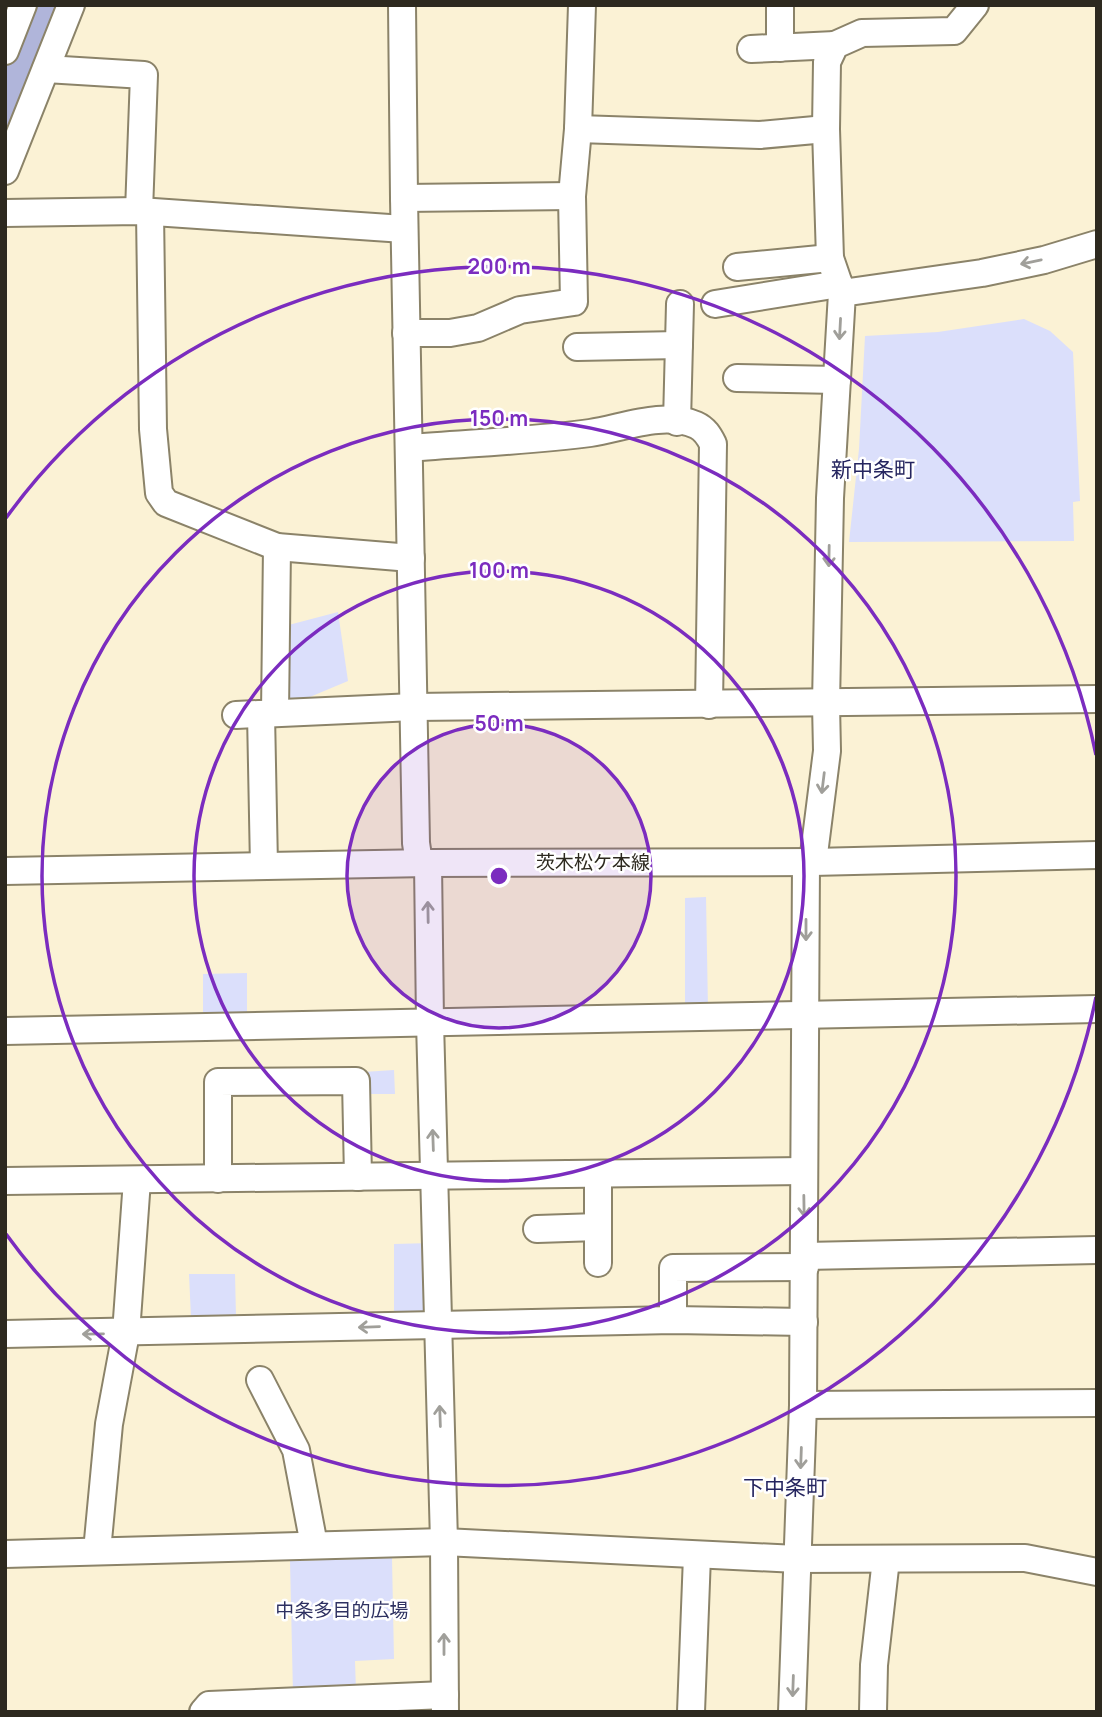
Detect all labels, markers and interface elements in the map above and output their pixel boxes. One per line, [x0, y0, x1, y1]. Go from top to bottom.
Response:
text: 200 m [467, 252, 531, 280]
one-way arrow [1020, 256, 1043, 270]
one-way arrow [833, 317, 846, 340]
text: 150 m [470, 404, 528, 432]
district label: 新中条町 [831, 455, 915, 483]
one-way arrow [822, 544, 836, 567]
text: 100 m [469, 556, 529, 584]
text: 50 m [474, 709, 524, 737]
one-way arrow [817, 771, 830, 794]
street label: 茨木松ケ本線 [536, 849, 650, 875]
centre of rings [487, 864, 511, 888]
one-way arrow [422, 901, 435, 924]
one-way arrow [799, 918, 813, 941]
one-way arrow [427, 1128, 440, 1151]
one-way arrow [797, 1195, 811, 1218]
one-way arrow [358, 1320, 381, 1333]
one-way arrow [82, 1327, 105, 1341]
one-way arrow [434, 1405, 447, 1428]
one-way arrow [794, 1446, 807, 1469]
district label: 下中条町 [743, 1473, 827, 1501]
park label: 中条多目的広場 [275, 1597, 409, 1623]
one-way arrow [437, 1632, 451, 1655]
one-way arrow [786, 1674, 800, 1697]

